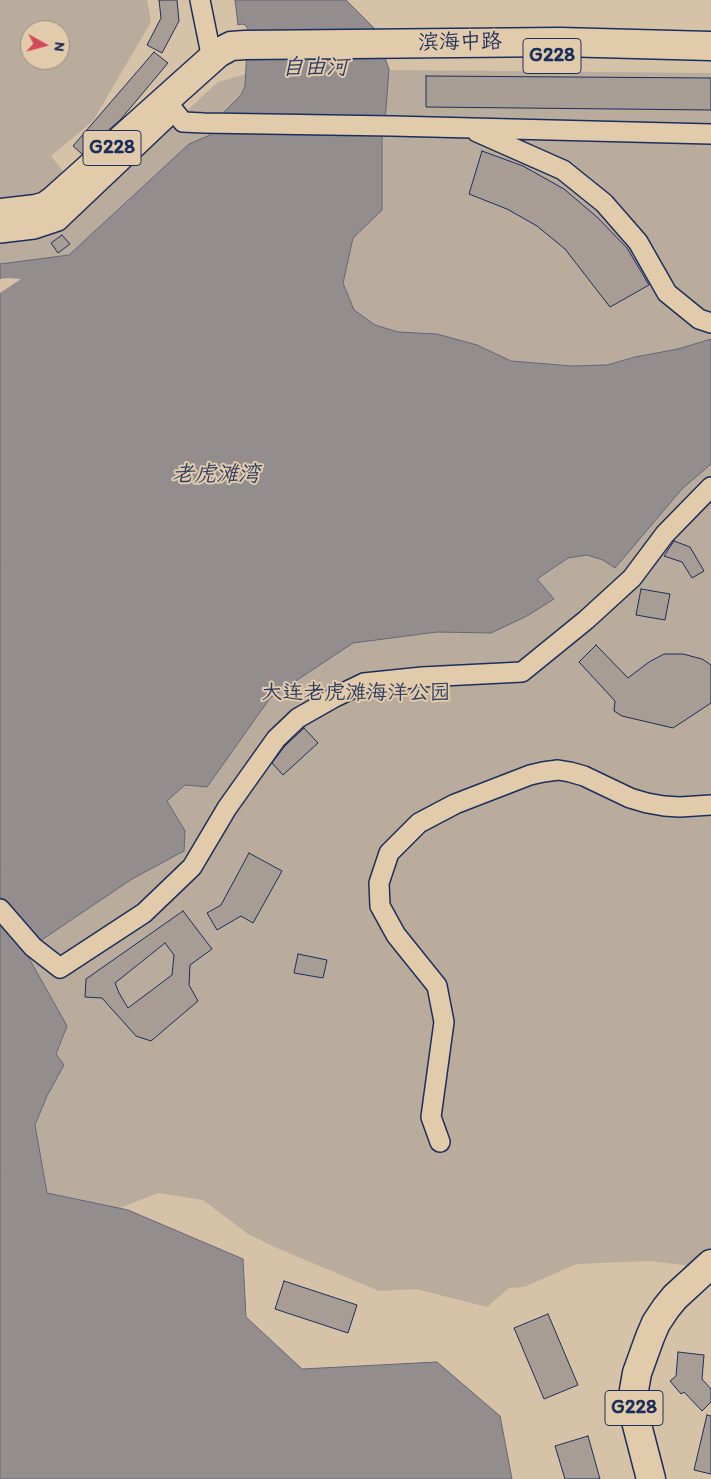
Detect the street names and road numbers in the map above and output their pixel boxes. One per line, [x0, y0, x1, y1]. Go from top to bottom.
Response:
street label: 滨海中路 [418, 30, 502, 56]
road number: G228 [523, 38, 581, 74]
road number: G228 [83, 130, 141, 166]
road number: G228 [605, 1390, 663, 1426]

